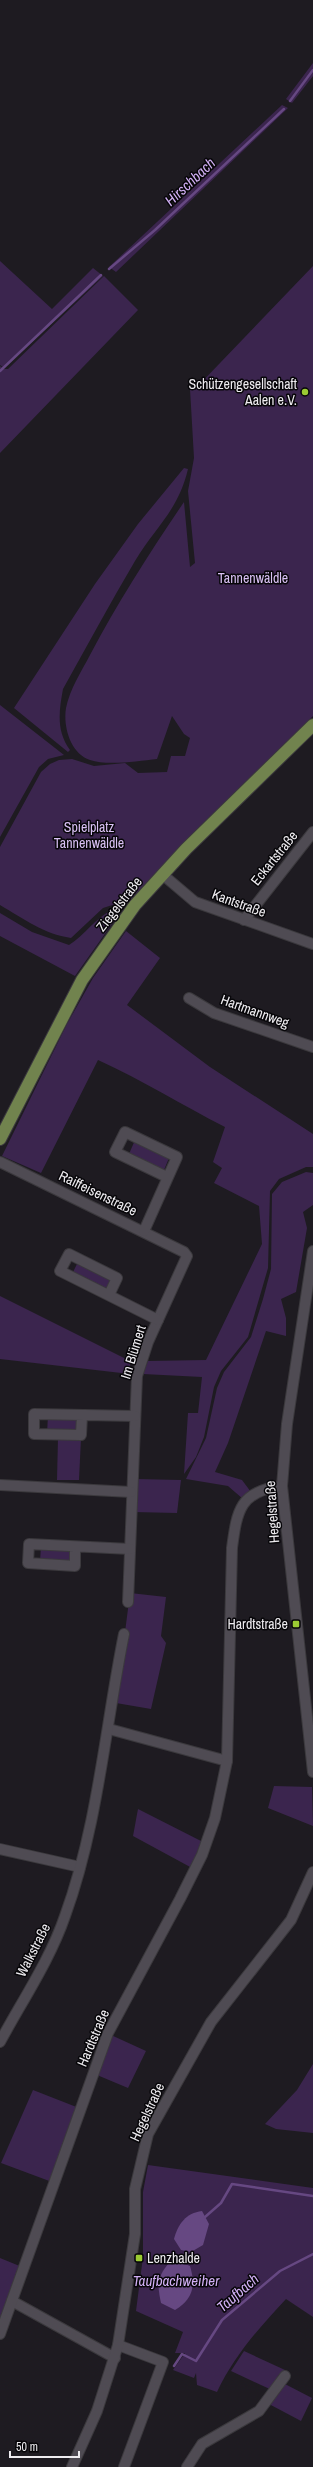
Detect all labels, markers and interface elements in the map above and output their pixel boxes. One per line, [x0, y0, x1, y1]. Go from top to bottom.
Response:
water label: Hirschbach [160, 153, 220, 211]
place label: Schützengesellschaft Aalen e.V. [189, 375, 297, 409]
marker: Schützengesellschaft Aalen e.V. [300, 387, 310, 397]
park label: Tannenwäldle [218, 569, 288, 587]
park label: Spielplatz Tannenwäldle [54, 818, 124, 852]
street label: Eckartstraße [247, 827, 301, 889]
street label: Ziegelstraße [92, 873, 146, 935]
street label: Kantstraße [210, 885, 268, 921]
street label: Hartmannweg [218, 990, 292, 1032]
street label: Raiffeisenstraße [56, 1166, 140, 1220]
street label: Im Blümert [116, 1323, 150, 1381]
street label: Hegelstraße [261, 1480, 283, 1544]
place label: Hardtstraße [227, 1615, 288, 1633]
marker: Hardtstraße [291, 1619, 301, 1629]
street label: Walkstraße [12, 1920, 54, 1980]
street label: Hardtstraße [73, 2007, 113, 2069]
street label: Hegelstraße [126, 2080, 168, 2144]
place label: Lenzhalde [147, 2249, 200, 2267]
marker: Lenzhalde [134, 2253, 144, 2263]
water label: Taufbach [212, 2268, 263, 2317]
water label: Taufbachweiher [133, 2270, 220, 2291]
scale bar [10, 2433, 79, 2459]
text: 50 m [16, 2439, 38, 2455]

